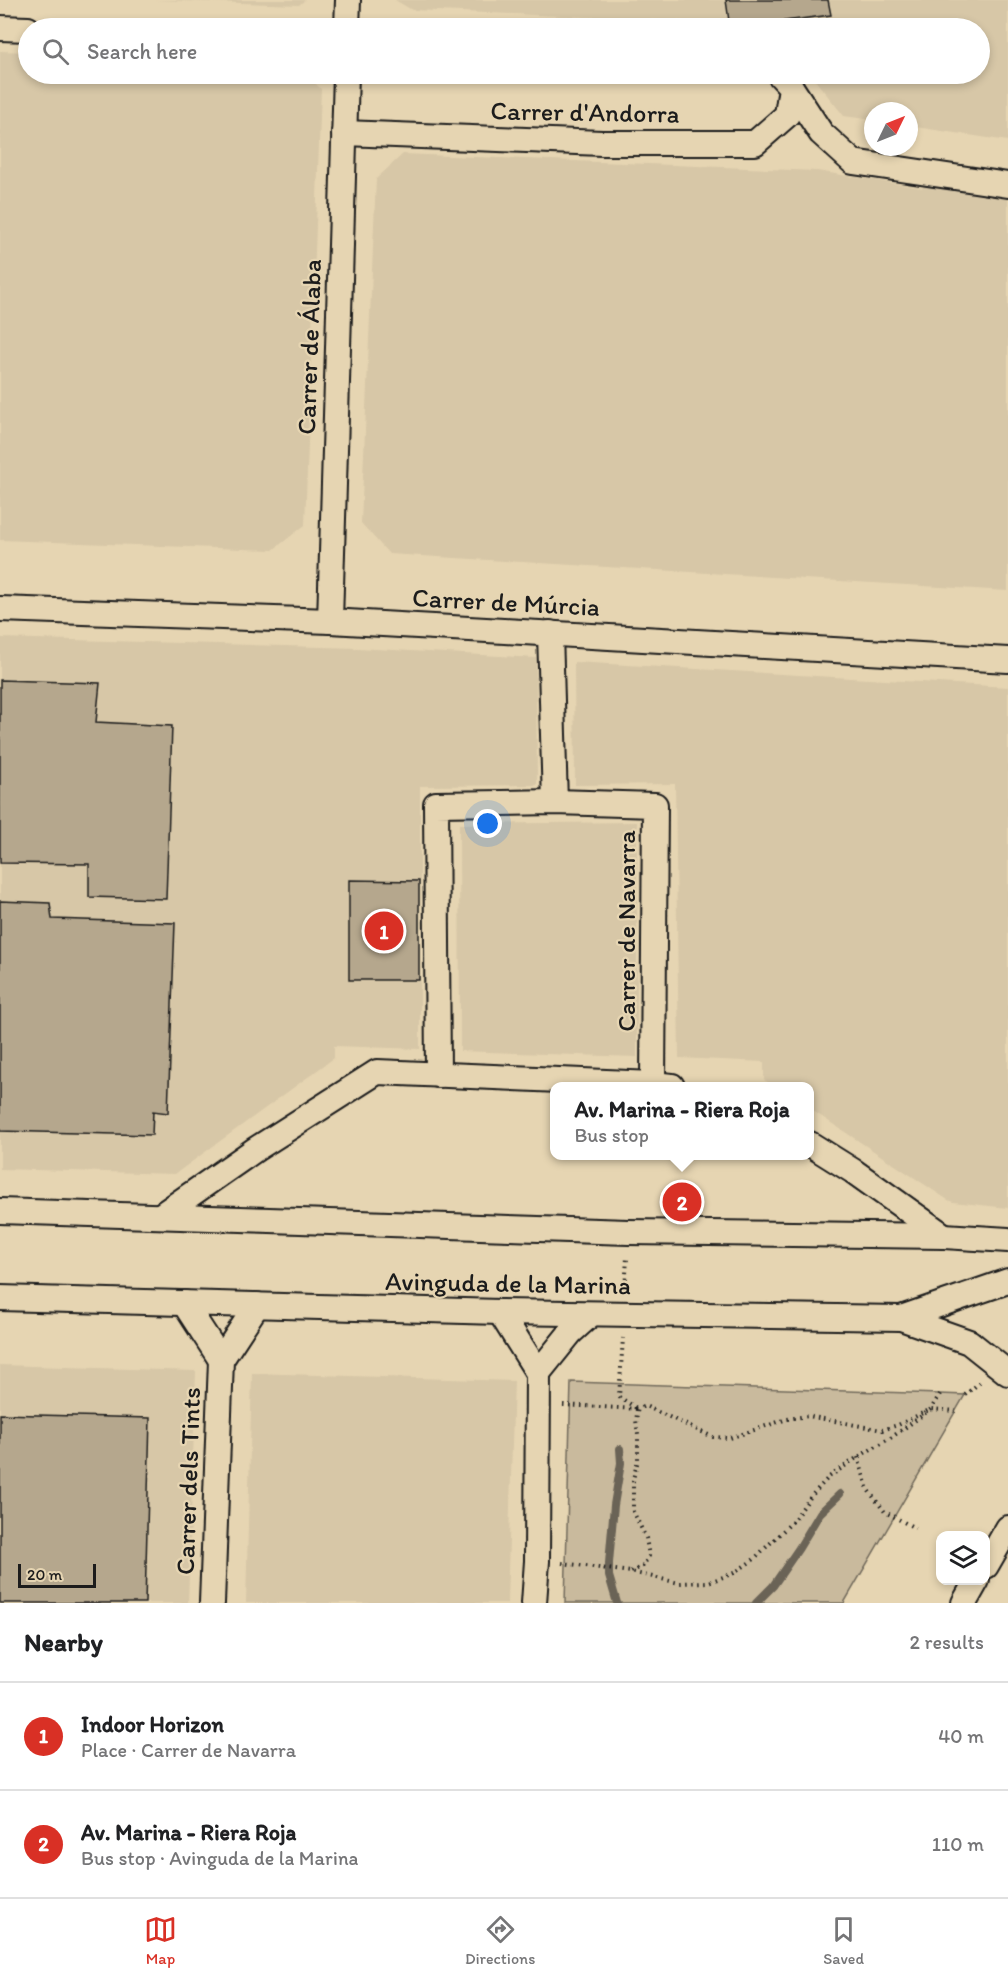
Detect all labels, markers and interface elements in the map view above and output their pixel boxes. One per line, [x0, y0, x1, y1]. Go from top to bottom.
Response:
search box [18, 18, 990, 84]
icon: search [39, 35, 72, 68]
text: Search here [87, 38, 197, 65]
street label: Carrer d'Andorra [490, 94, 680, 130]
north arrow [864, 102, 918, 156]
street label: Carrer de Álaba [290, 258, 328, 435]
street label: Carrer de Múrcia [411, 581, 601, 623]
your location [473, 809, 502, 838]
street label: Carrer de Navarra [610, 830, 642, 1032]
pin: 1 [364, 908, 404, 954]
popup [550, 1082, 814, 1160]
text: Av. Marina - Riera Roja [574, 1096, 790, 1123]
text: Bus stop [574, 1123, 649, 1147]
pin: 2 [662, 1180, 702, 1224]
street label: Avinguda de la Marina [385, 1265, 631, 1301]
street label: Carrer dels Tints [169, 1386, 207, 1576]
map controls [936, 1531, 990, 1585]
button: layers [936, 1531, 990, 1585]
scale bar [18, 1561, 96, 1588]
text: 20 m [27, 1565, 62, 1584]
text: Nearby [24, 1626, 103, 1658]
text: 2 results [910, 1630, 984, 1654]
text: Indoor Horizon [81, 1711, 224, 1738]
text: 1 [39, 1724, 48, 1748]
text: 40 m [938, 1724, 984, 1748]
text: Place · Carrer de Navarra [81, 1738, 296, 1762]
text: Av. Marina - Riera Roja [81, 1819, 296, 1846]
text: 2 [38, 1832, 49, 1856]
text: 110 m [932, 1832, 984, 1856]
text: Bus stop · Avinguda de la Marina [81, 1846, 358, 1870]
tab: Map [144, 1913, 177, 1968]
tab: Directions [465, 1913, 535, 1968]
tab: Saved [823, 1913, 864, 1968]

